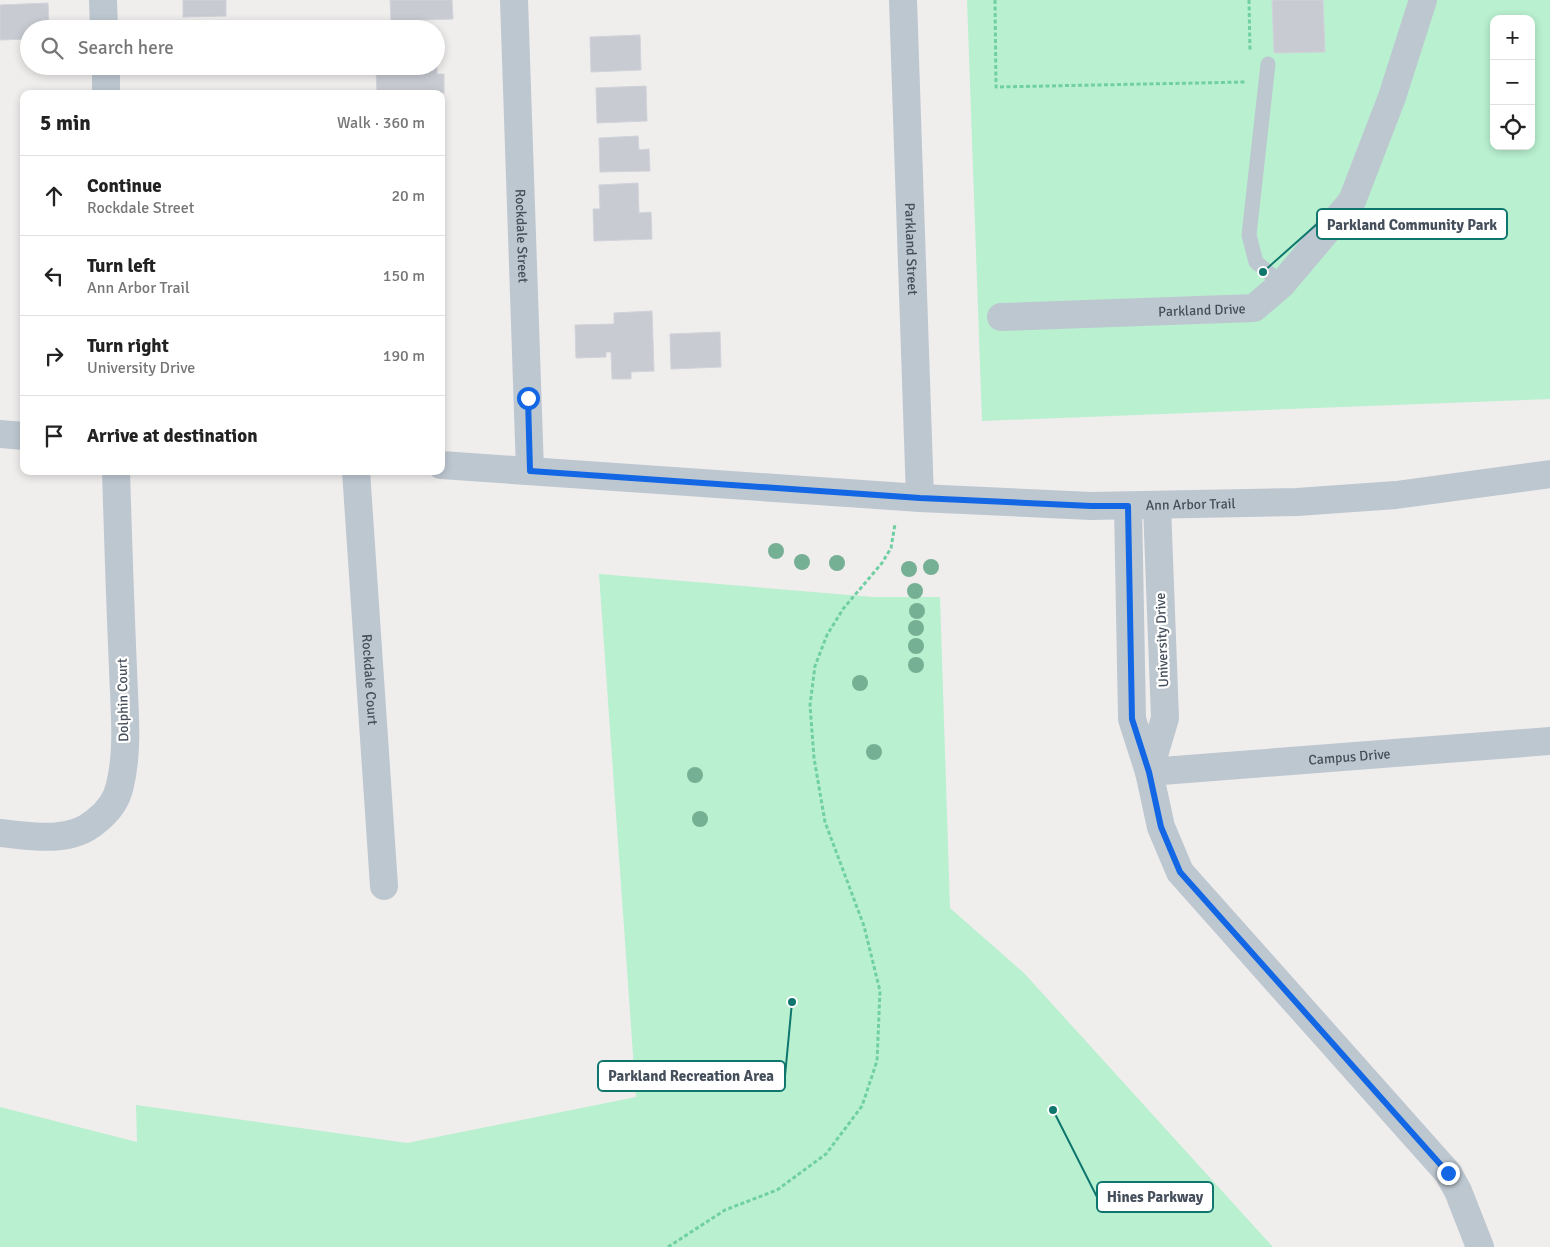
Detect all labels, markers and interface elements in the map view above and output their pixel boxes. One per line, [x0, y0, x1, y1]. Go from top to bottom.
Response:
map controls [1490, 15, 1535, 150]
button: + [1490, 15, 1535, 60]
search box [20, 20, 445, 75]
icon: search [38, 34, 66, 62]
text: Search here [78, 36, 174, 60]
button: − [1490, 60, 1535, 105]
button: locate [1490, 105, 1535, 150]
text: 5 min [40, 110, 91, 136]
text: Walk · 360 m [337, 113, 425, 133]
text: Continue [87, 174, 162, 198]
icon: ahead [40, 182, 68, 210]
text: 20 m [391, 186, 425, 206]
street label: Rockdale Street [512, 189, 532, 283]
text: Rockdale Street [87, 198, 194, 218]
street label: Parkland Street [901, 202, 922, 296]
callout: Parkland Community Park [1317, 209, 1507, 239]
text: Parkland Community Park [1327, 216, 1497, 234]
text: Turn left [87, 254, 156, 278]
icon: left [40, 262, 68, 290]
text: 150 m [383, 266, 425, 286]
text: Ann Arbor Trail [87, 278, 190, 298]
street label: Parkland Drive [1158, 300, 1246, 320]
text: Turn right [87, 334, 169, 358]
icon: right [40, 342, 68, 370]
text: 190 m [383, 346, 425, 366]
text: University Drive [87, 358, 195, 378]
route start [517, 387, 540, 410]
icon: arrive [40, 422, 68, 450]
text: Arrive at destination [87, 424, 258, 448]
street label: Ann Arbor Trail [1146, 495, 1236, 513]
street label: University Drive [1152, 592, 1172, 688]
street label: Rockdale Court [359, 633, 382, 726]
street label: Dolphin Court [114, 658, 132, 742]
street label: Campus Drive [1308, 745, 1391, 768]
callout: Parkland Recreation Area [598, 1061, 785, 1091]
text: Parkland Recreation Area [608, 1067, 774, 1085]
route end [1437, 1162, 1460, 1185]
callout: Hines Parkway [1097, 1182, 1213, 1212]
text: Hines Parkway [1107, 1188, 1204, 1206]

